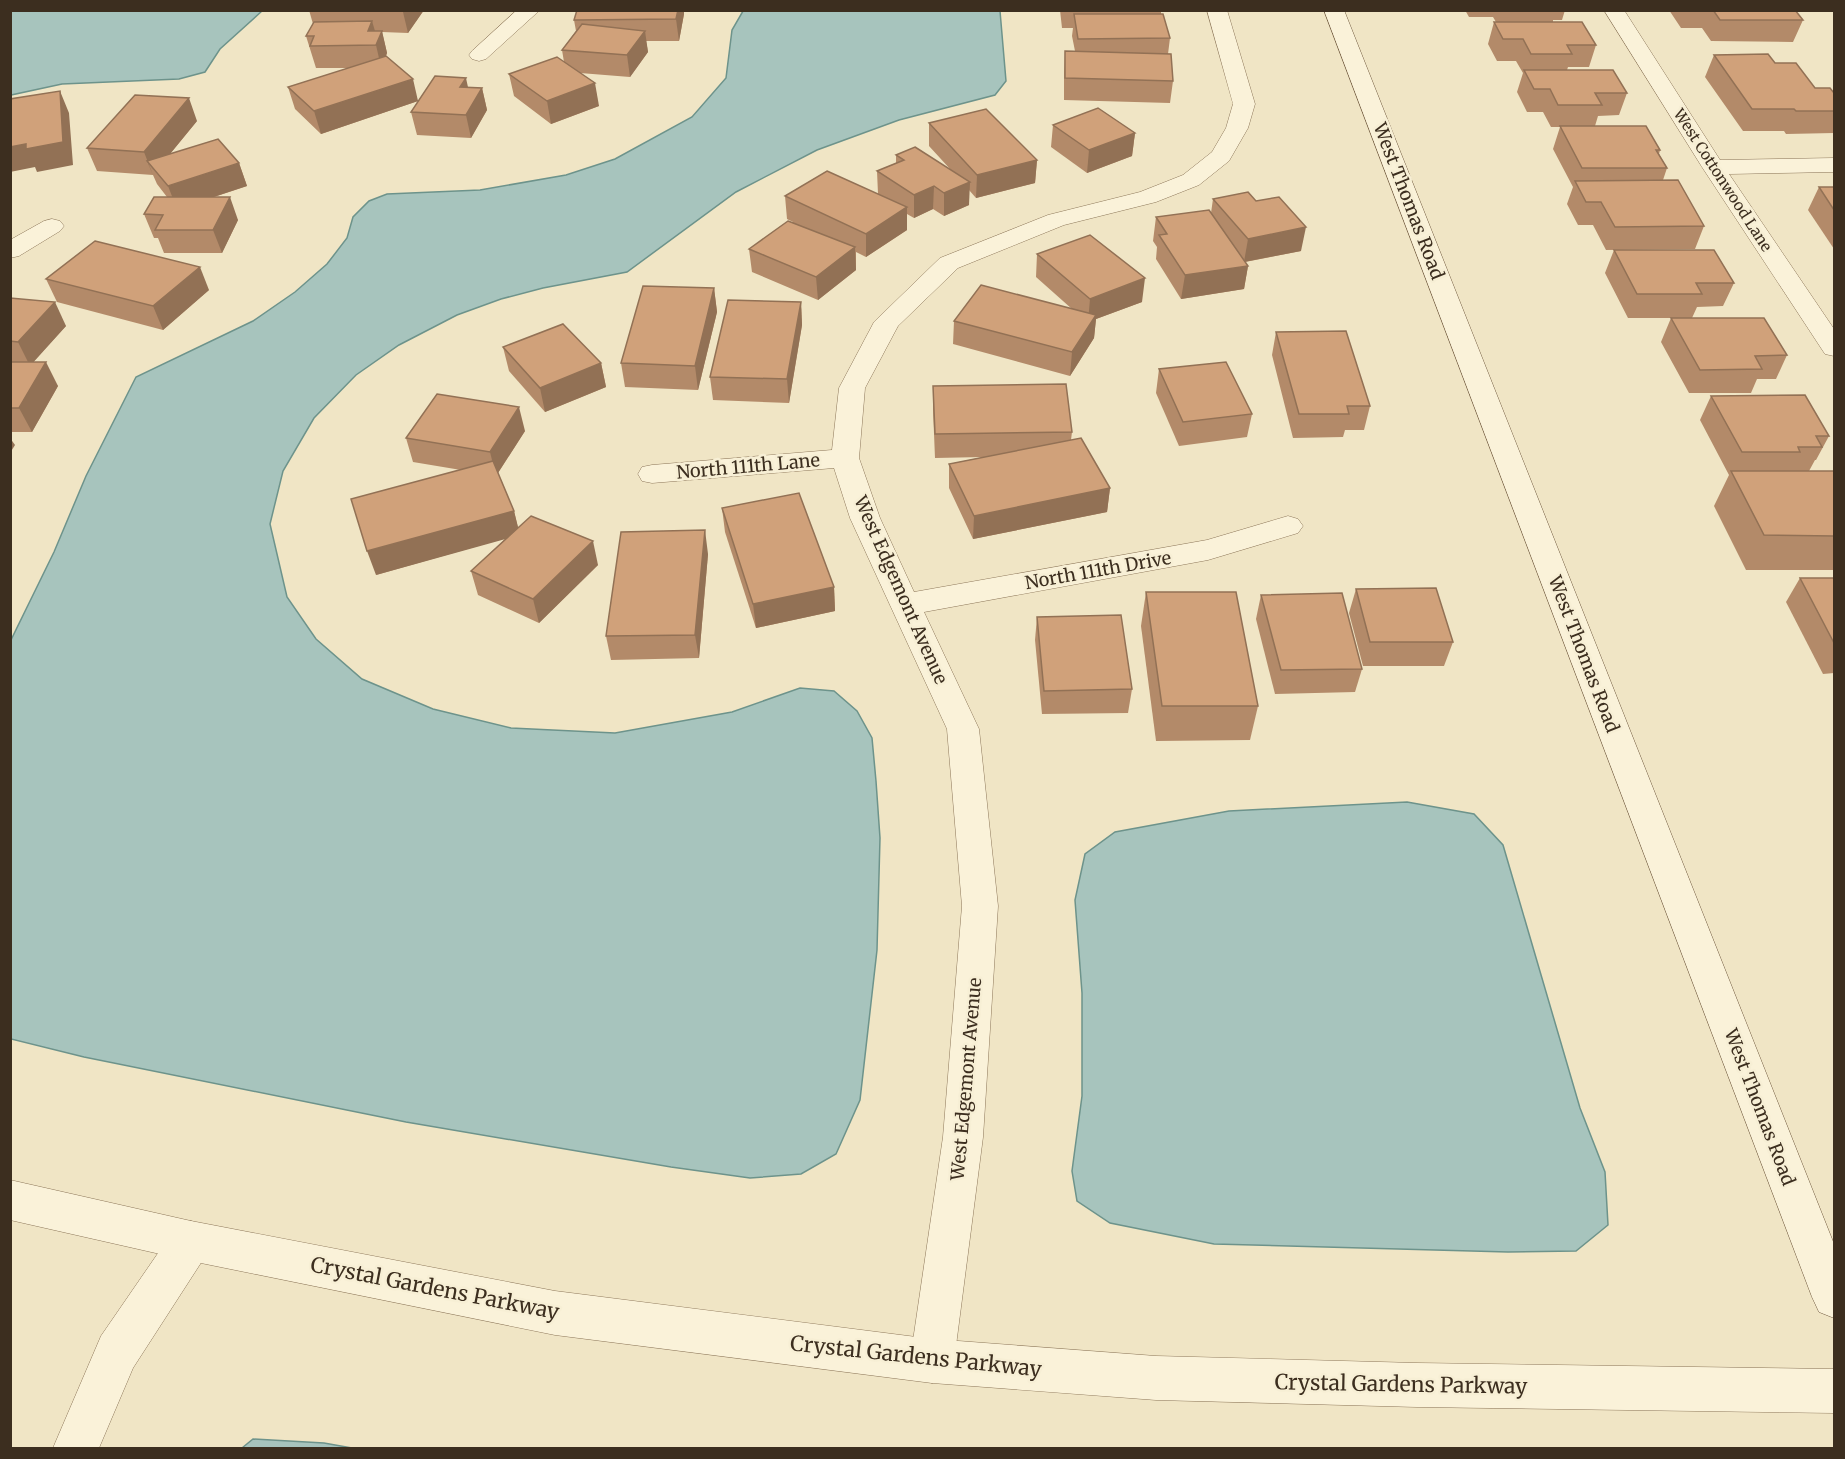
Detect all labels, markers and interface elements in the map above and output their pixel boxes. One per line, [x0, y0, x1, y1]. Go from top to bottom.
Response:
street label: West Cottonwood Lane [1669, 104, 1776, 255]
street label: West Thomas Road [1368, 118, 1450, 283]
street label: North 111th Lane [675, 448, 821, 484]
street label: West Edgemont Avenue [849, 491, 953, 688]
street label: North 111th Drive [1023, 546, 1173, 594]
street label: West Thomas Road [1543, 571, 1625, 736]
street label: West Edgemont Avenue [946, 977, 986, 1182]
street label: West Thomas Road [1719, 1024, 1801, 1189]
street label: Crystal Gardens Parkway [308, 1251, 562, 1325]
street label: Crystal Gardens Parkway [789, 1329, 1044, 1383]
street label: Crystal Gardens Parkway [1274, 1368, 1528, 1400]

